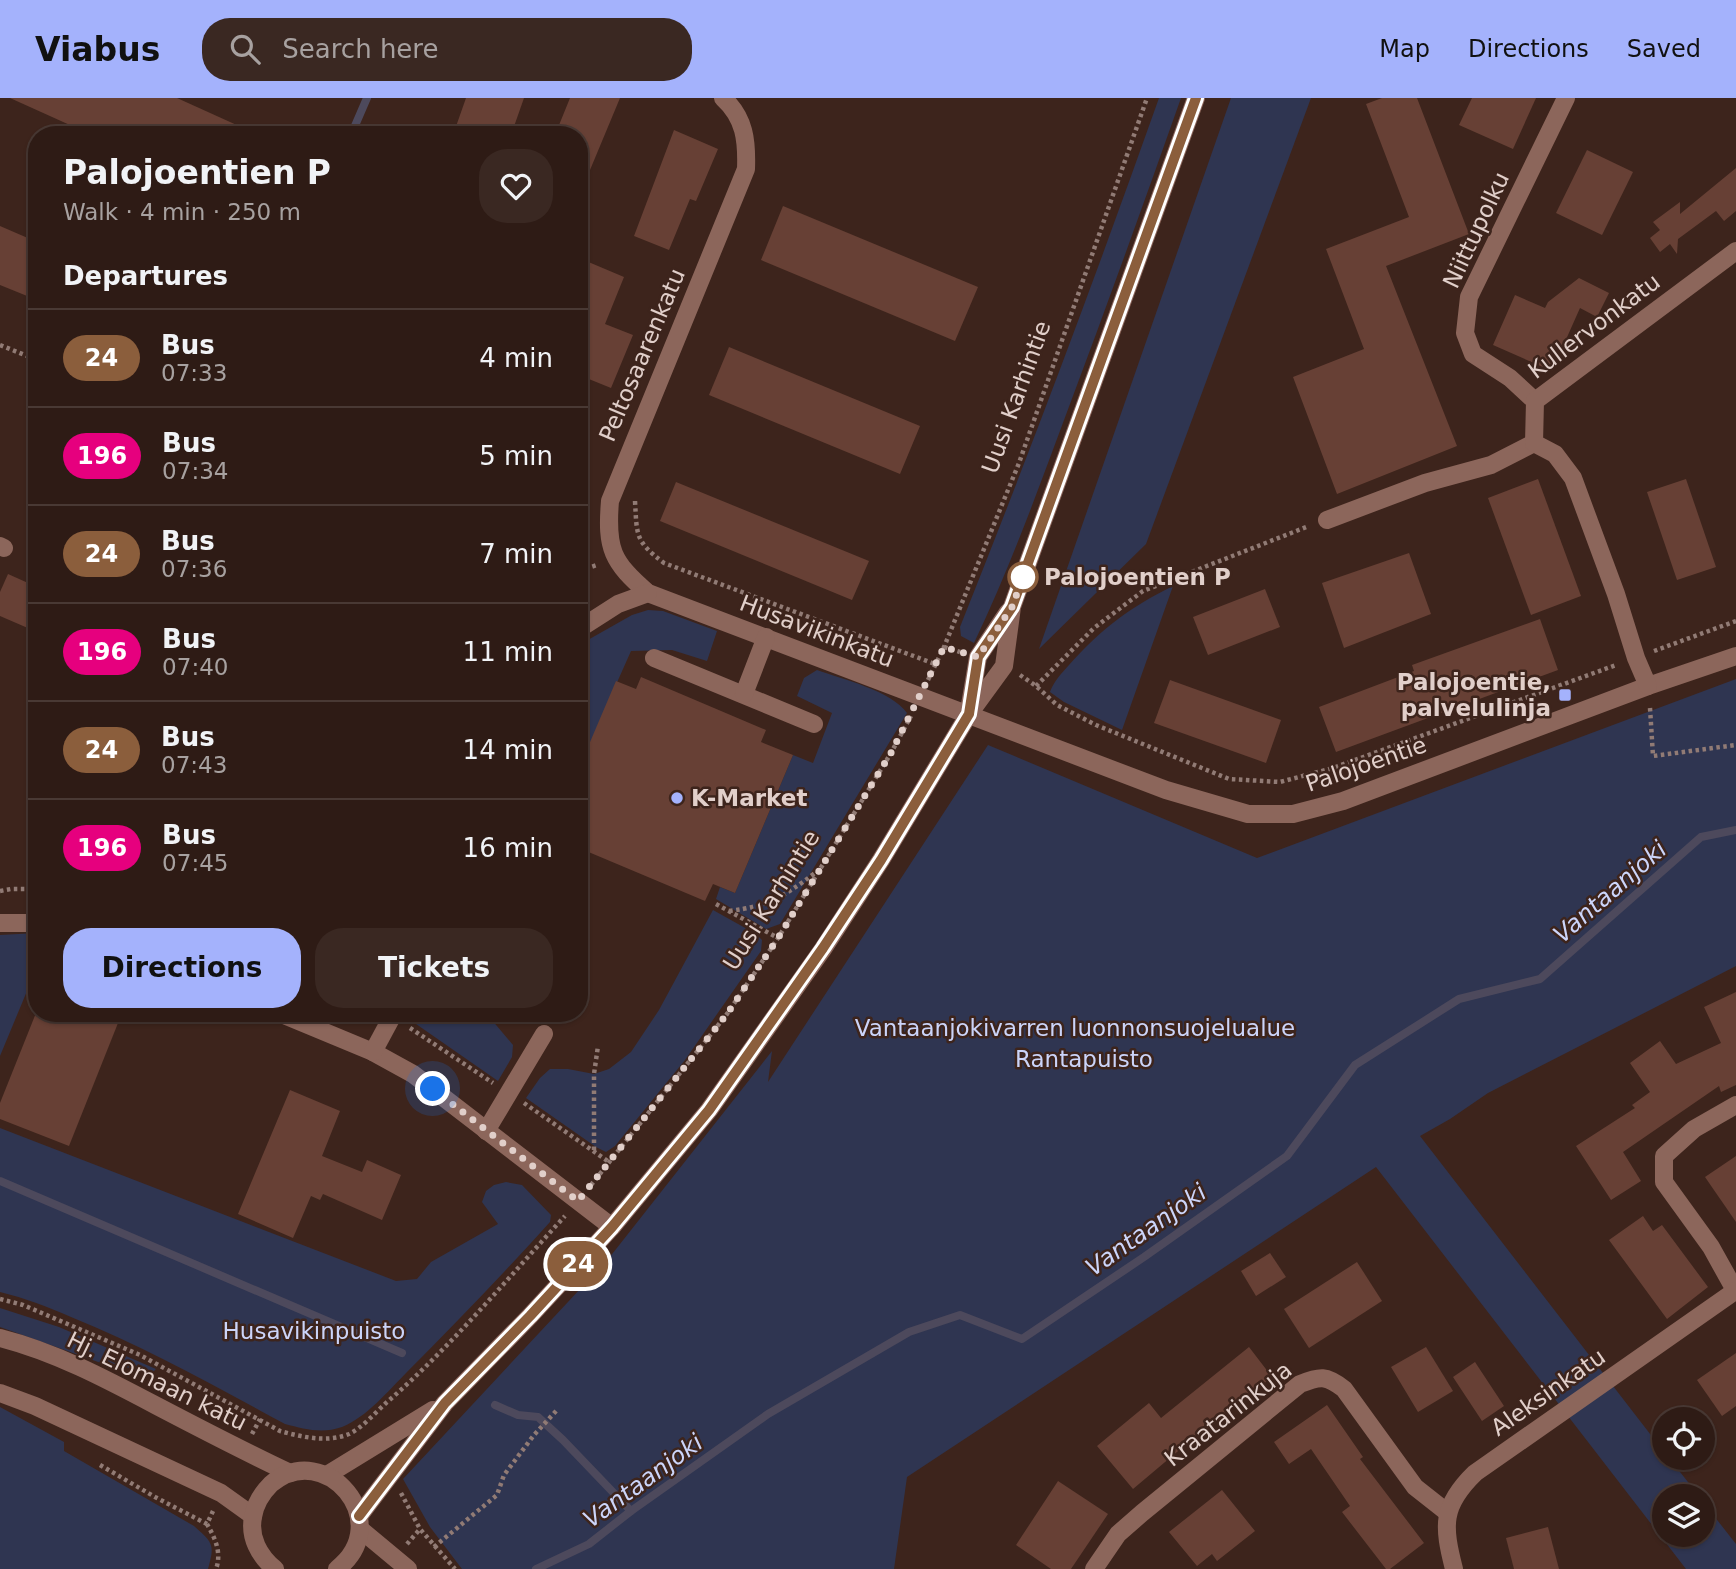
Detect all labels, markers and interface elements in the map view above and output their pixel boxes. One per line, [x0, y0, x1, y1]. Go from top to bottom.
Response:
search box [202, 18, 692, 81]
text: Viabus [35, 30, 160, 69]
icon: search [226, 30, 264, 68]
text: Search here [282, 34, 438, 64]
text: Map [1379, 35, 1430, 63]
text: Directions [1468, 35, 1589, 63]
text: Saved [1627, 35, 1701, 63]
button: heart [479, 149, 553, 223]
text: Palojoentien P [63, 153, 331, 192]
street label: Niittupolku [1438, 168, 1514, 292]
text: Walk · 4 min · 250 m [63, 199, 301, 225]
text: Departures [63, 261, 228, 291]
street label: Peltosaarenkatu [594, 265, 690, 445]
street label: Kullervonkatu [1523, 268, 1665, 384]
street label: Uusi Karhintie [976, 317, 1056, 477]
text: Bus [161, 330, 215, 360]
text: 4 min [479, 343, 553, 373]
text: 24 [85, 344, 118, 372]
text: 07:33 [161, 360, 227, 386]
text: Bus [162, 428, 216, 458]
text: 5 min [479, 441, 553, 471]
text: 196 [77, 442, 127, 470]
text: 07:34 [162, 458, 228, 484]
text: Bus [161, 526, 215, 556]
text: 7 min [479, 539, 553, 569]
text: 24 [85, 540, 118, 568]
text: 07:36 [161, 556, 227, 582]
marker: Palojoentien P [1008, 562, 1038, 592]
place label: Palojoentien P [1044, 564, 1231, 590]
street label: Husavikinkatu [736, 590, 898, 672]
text: Bus [162, 624, 216, 654]
text: 11 min [463, 637, 553, 667]
text: 196 [77, 638, 127, 666]
text: 07:40 [162, 654, 228, 680]
place label: Palojoentie, palvelulinja [1397, 669, 1551, 721]
marker: Palojoentie, palvelulinja [1557, 687, 1573, 703]
text: Bus [161, 722, 215, 752]
street label: Palojoentie [1302, 731, 1430, 797]
text: 14 min [463, 735, 553, 765]
text: 24 [85, 736, 118, 764]
text: 07:43 [161, 752, 227, 778]
place label: K-Market [691, 785, 807, 811]
marker: K-Market [669, 790, 685, 806]
text: Bus [162, 820, 216, 850]
street label: Uusi Karhintie [718, 825, 824, 975]
text: 16 min [463, 833, 553, 863]
text: 196 [77, 834, 127, 862]
water label: Vantaanjoki [1548, 835, 1673, 949]
text: 07:45 [162, 850, 228, 876]
button: Directions [63, 928, 301, 1008]
button: Tickets [315, 928, 553, 1008]
park label: Vantaanjokivarren luonnonsuojelualue [855, 1015, 1295, 1041]
park label: Rantapuisto [1015, 1046, 1153, 1072]
your location [415, 1071, 450, 1106]
water label: Vantaanjoki [1080, 1178, 1212, 1282]
line badge: 24 [546, 1241, 610, 1287]
text: 24 [561, 1250, 595, 1278]
park label: Husavikinpuisto [223, 1318, 405, 1344]
street label: Hj. Elomaan katu [63, 1326, 251, 1436]
street label: Aleksinkatu [1486, 1343, 1610, 1441]
street label: Kraatarinkuja [1159, 1356, 1297, 1472]
map controls [1652, 1407, 1715, 1547]
button: locate [1652, 1407, 1715, 1470]
water label: Vantaanjoki [578, 1428, 708, 1534]
button: layers [1652, 1484, 1715, 1547]

